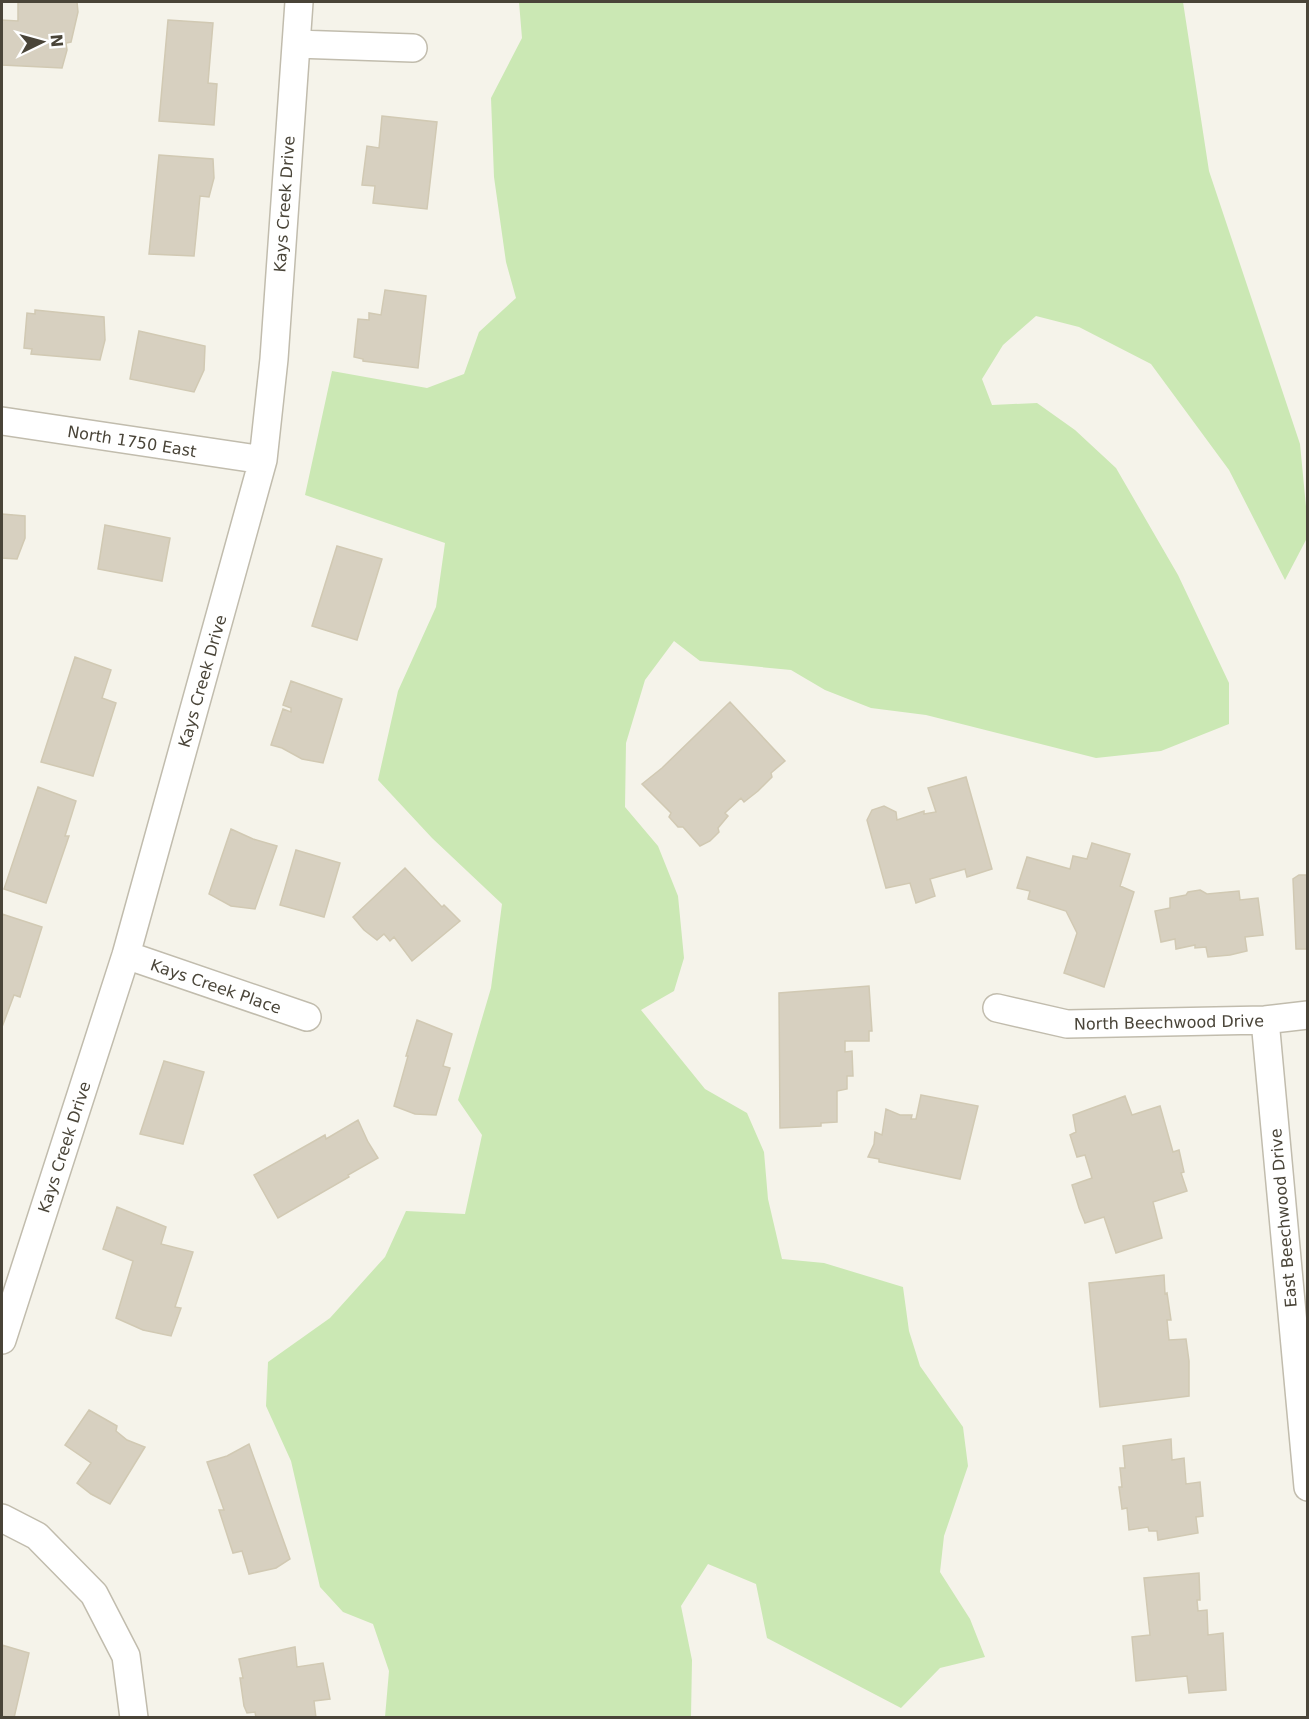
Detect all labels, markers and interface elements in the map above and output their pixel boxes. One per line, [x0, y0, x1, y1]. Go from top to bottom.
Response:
north arrow [12, 12, 72, 72]
text: N [46, 33, 66, 48]
street label: Kays Creek Drive [270, 135, 299, 273]
street label: North 1750 East [66, 422, 198, 461]
street label: Kays Creek Drive [174, 613, 230, 750]
street label: Kays Creek Place [148, 955, 284, 1018]
street label: North Beechwood Drive [1074, 1011, 1264, 1034]
street label: Kays Creek Drive [34, 1079, 95, 1215]
street label: East Beechwood Drive [1266, 1128, 1301, 1308]

